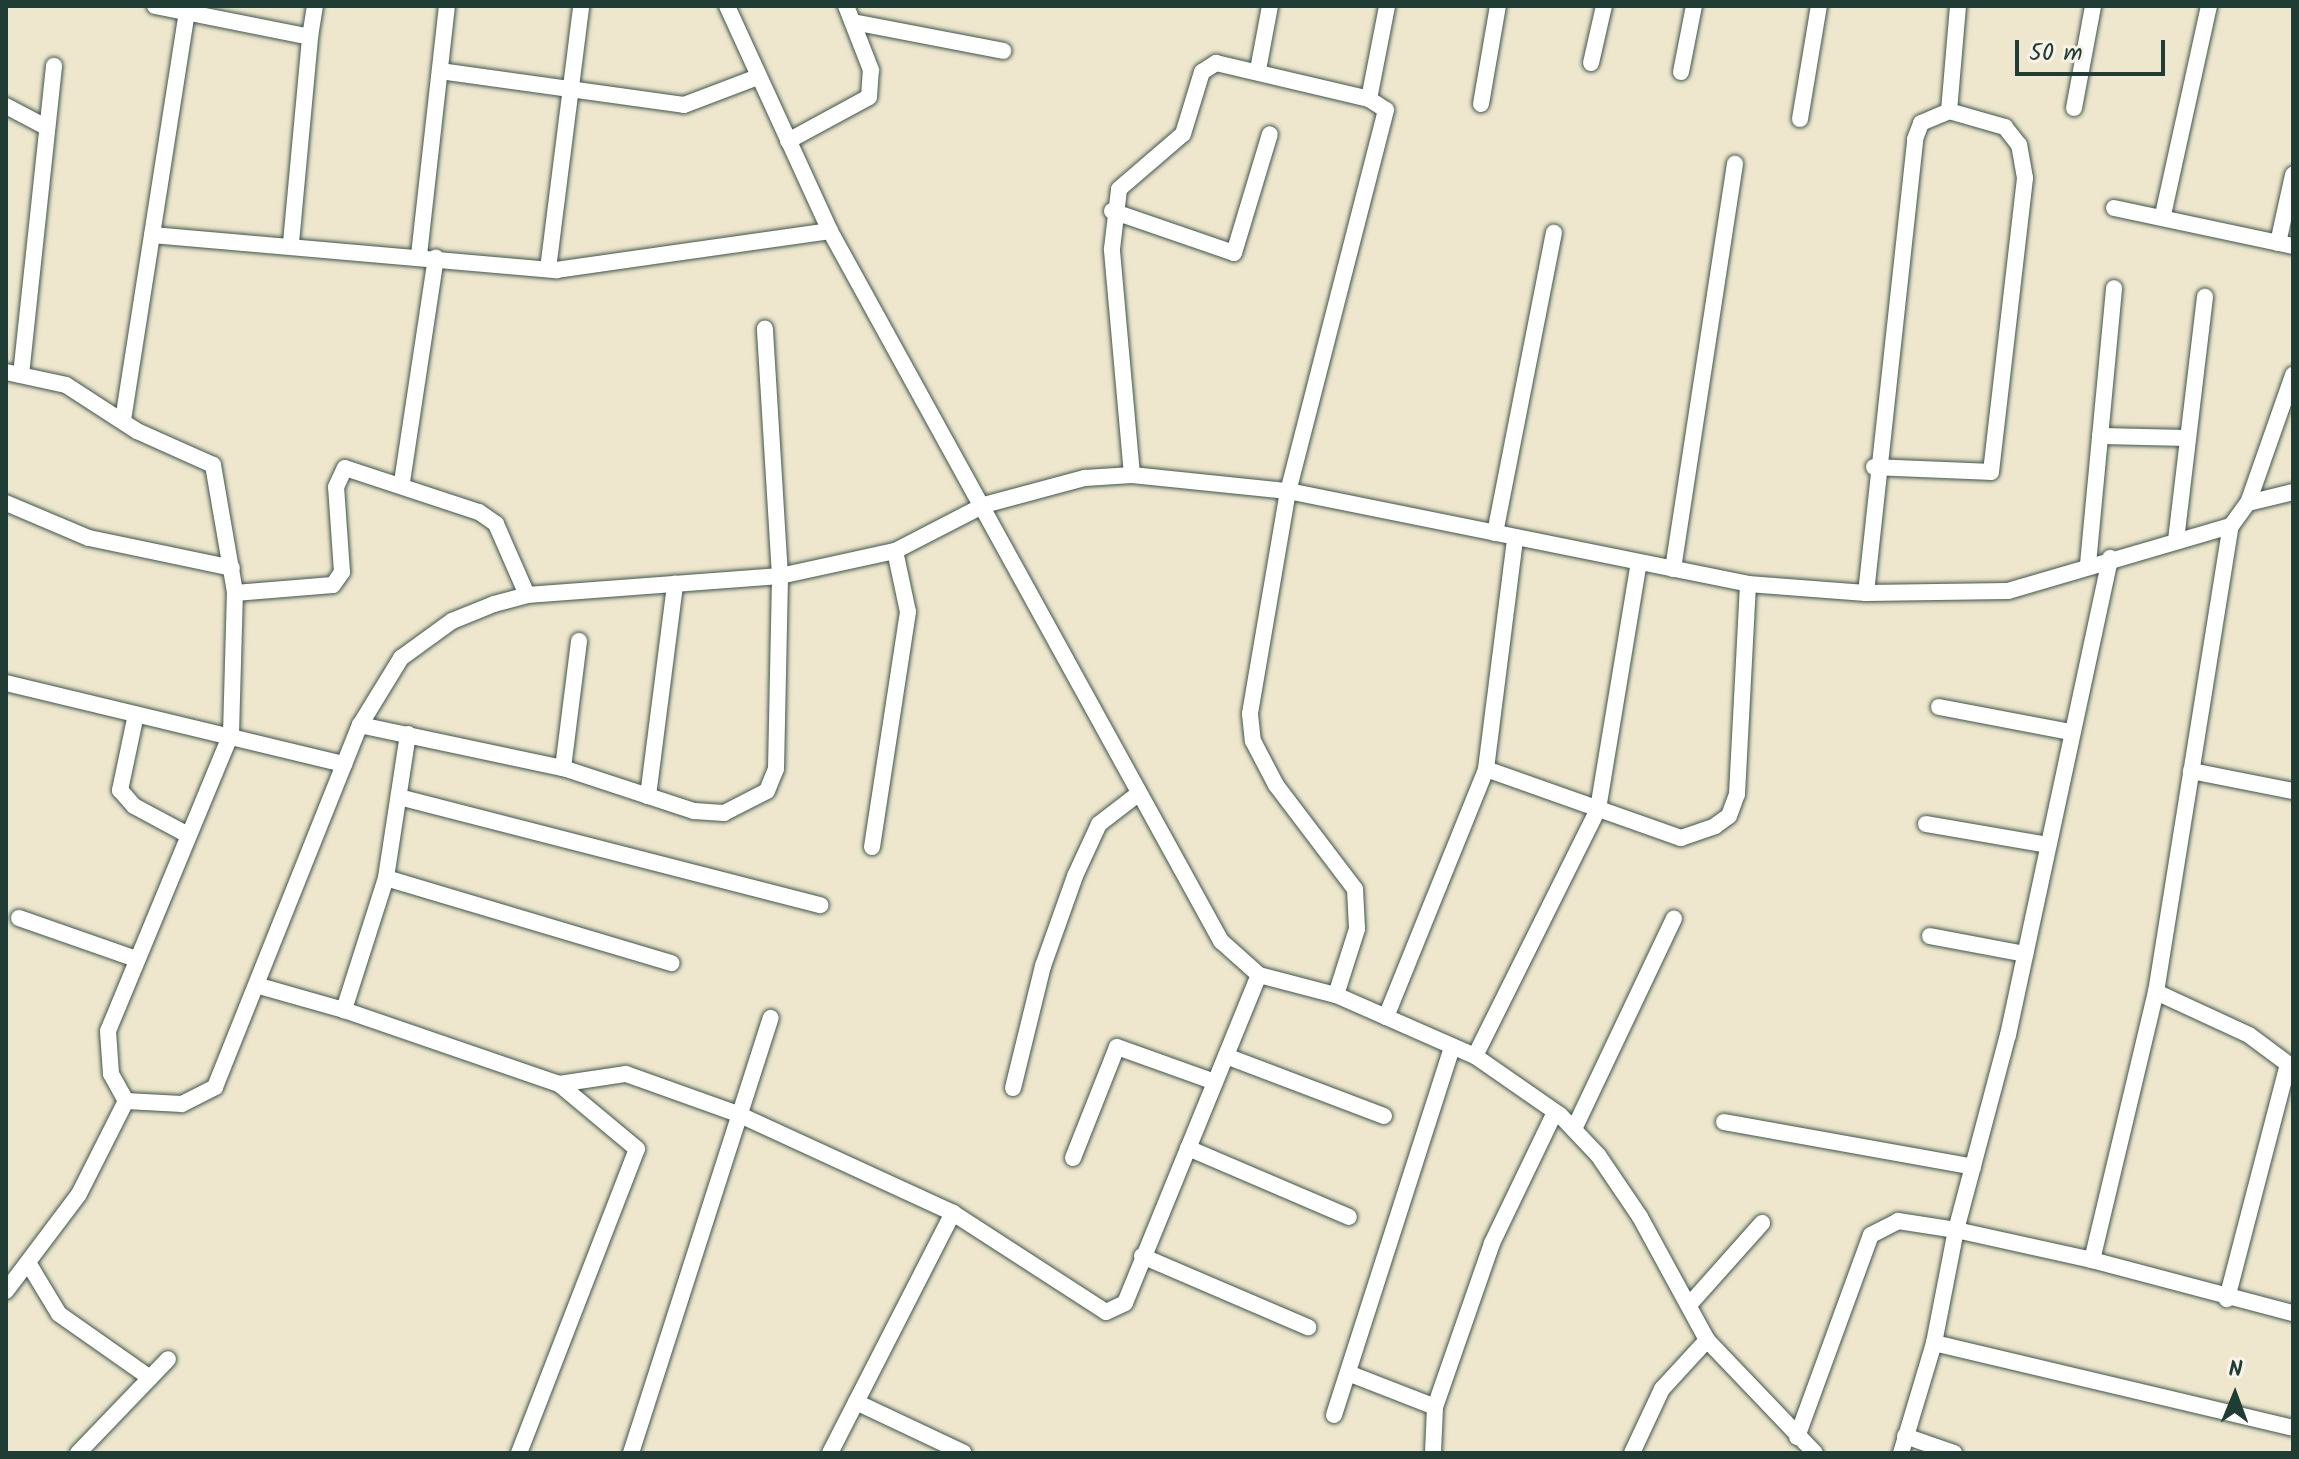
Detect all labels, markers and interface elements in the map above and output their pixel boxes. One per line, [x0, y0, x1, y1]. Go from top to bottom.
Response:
scale bar [2019, 24, 2169, 74]
text: 50 m [2029, 34, 2083, 73]
text: N [2228, 1353, 2243, 1388]
north arrow [2195, 1355, 2275, 1435]

